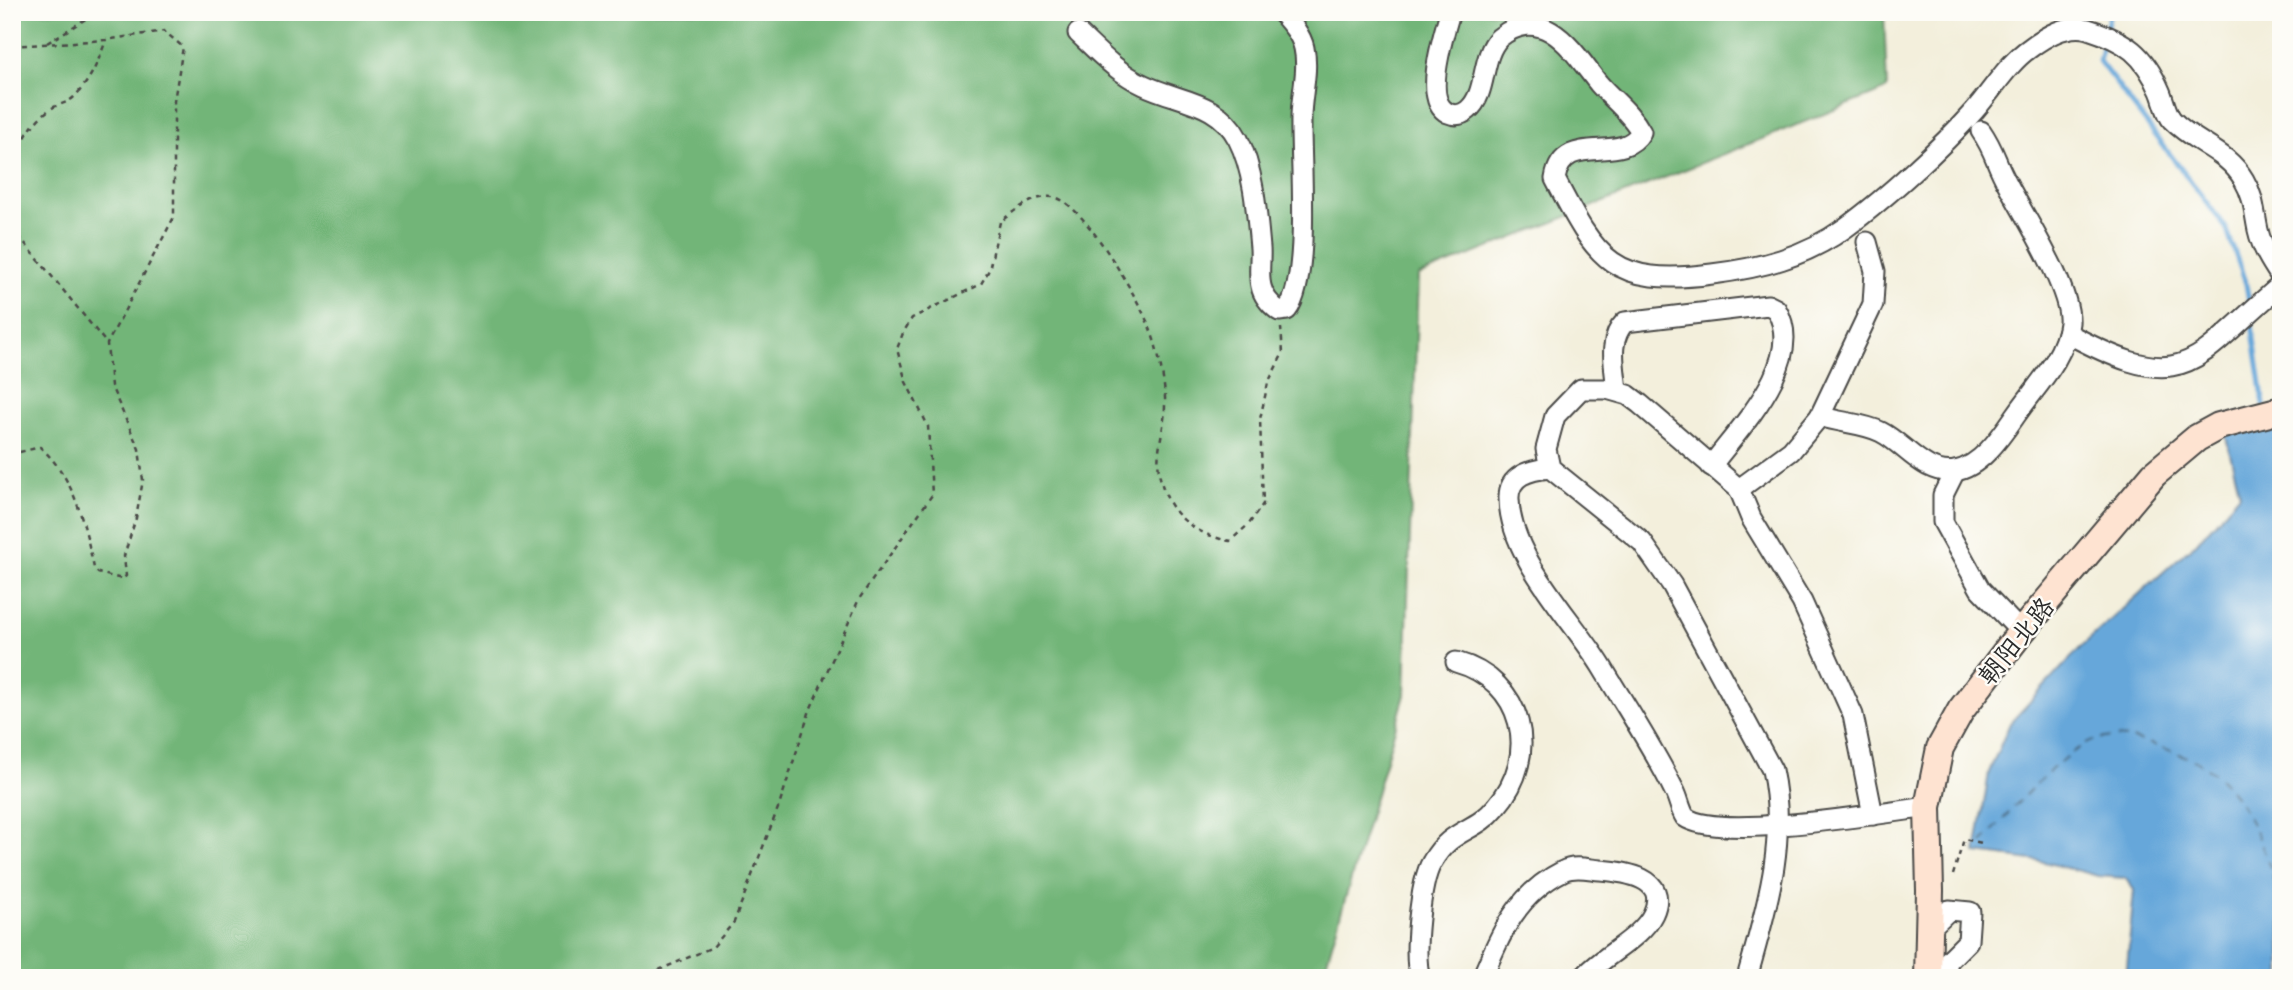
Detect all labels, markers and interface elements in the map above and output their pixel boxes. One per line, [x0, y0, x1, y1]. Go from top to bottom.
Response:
street label: 朝阳北路 [1969, 589, 2062, 692]

